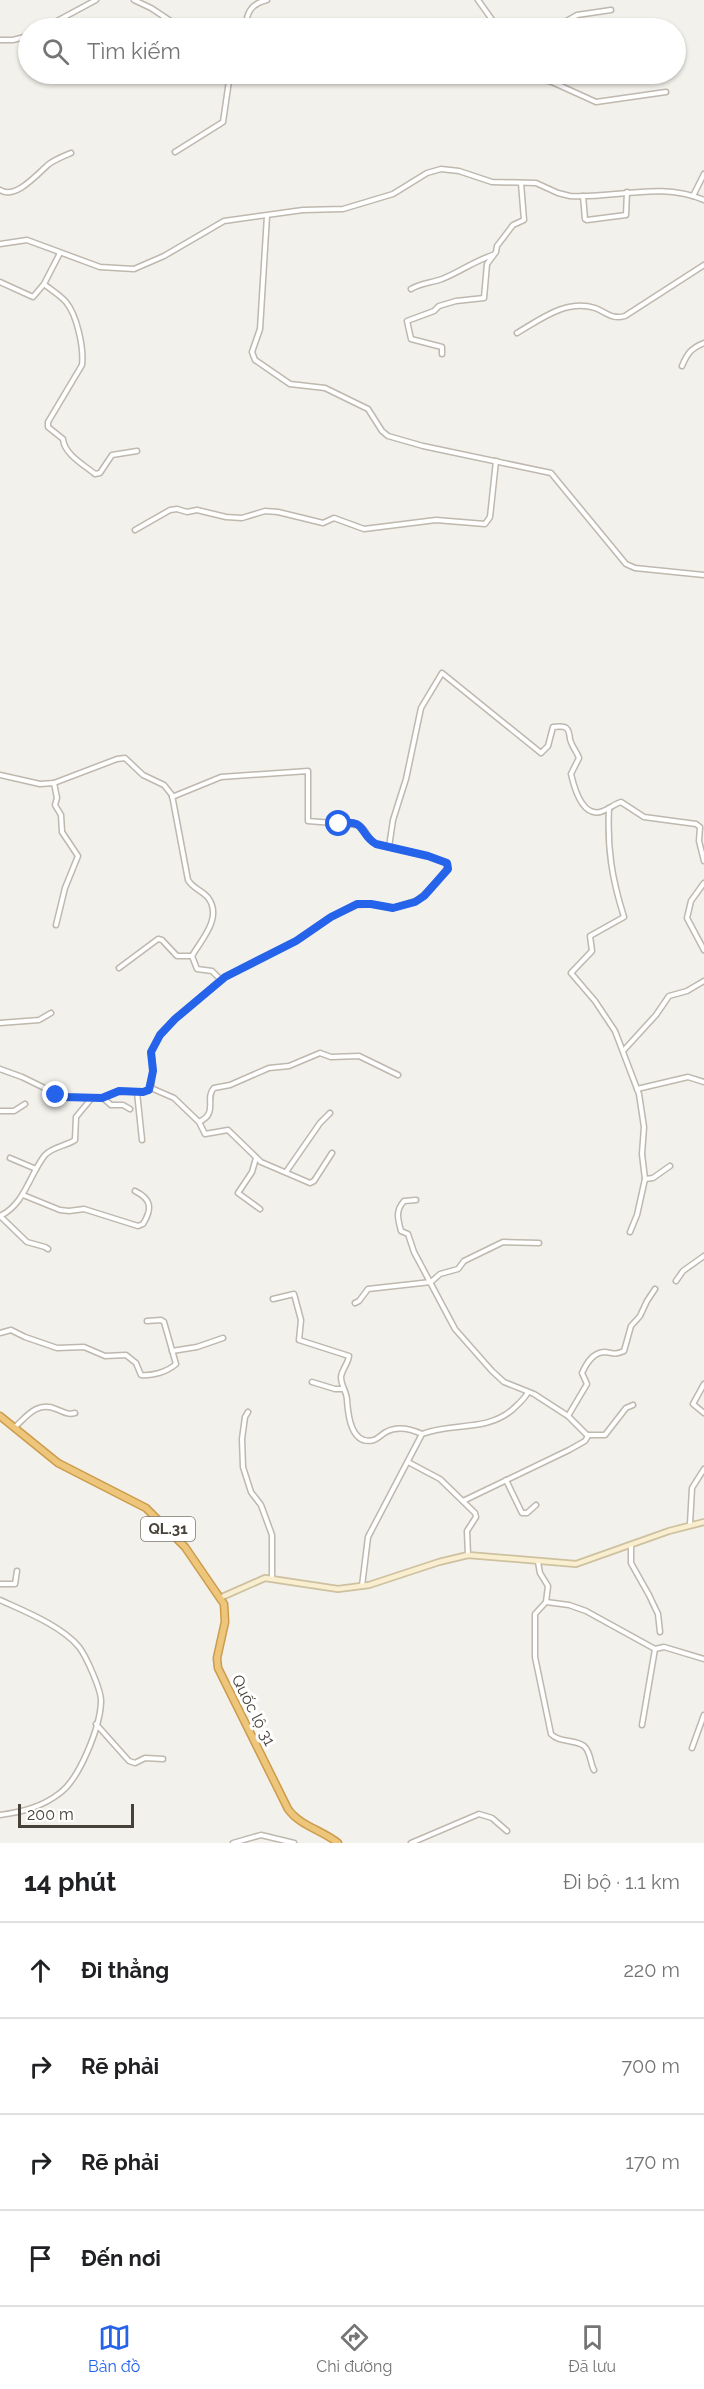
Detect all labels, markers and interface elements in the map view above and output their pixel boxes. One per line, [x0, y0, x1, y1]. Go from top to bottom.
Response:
search box [18, 18, 686, 84]
icon: search [39, 35, 72, 68]
text: Tìm kiếm [87, 38, 181, 64]
route start [325, 810, 351, 836]
route end [42, 1081, 68, 1107]
road number: QL.31 [141, 1517, 195, 1541]
street label: Quốc lộ 31 [228, 1672, 280, 1749]
scale bar [18, 1801, 134, 1828]
text: 200 m [27, 1805, 74, 1824]
text: 14 phút [24, 1867, 116, 1897]
text: Đi bộ · 1.1 km [563, 1870, 680, 1894]
icon: ahead [24, 1954, 57, 1987]
text: Đi thẳng [81, 1957, 169, 1983]
text: 220 m [623, 1958, 680, 1982]
icon: right [24, 2050, 57, 2083]
text: Rẽ phải [81, 2053, 159, 2079]
text: 700 m [621, 2054, 680, 2078]
icon: right [24, 2146, 57, 2179]
text: Rẽ phải [81, 2149, 159, 2175]
text: 170 m [625, 2150, 680, 2174]
icon: arrive [24, 2242, 57, 2275]
text: Đến nơi [81, 2245, 161, 2271]
tab: Bản đồ [88, 2321, 140, 2376]
tab: Chỉ đường [316, 2321, 392, 2376]
tab: Đã lưu [568, 2321, 616, 2376]

